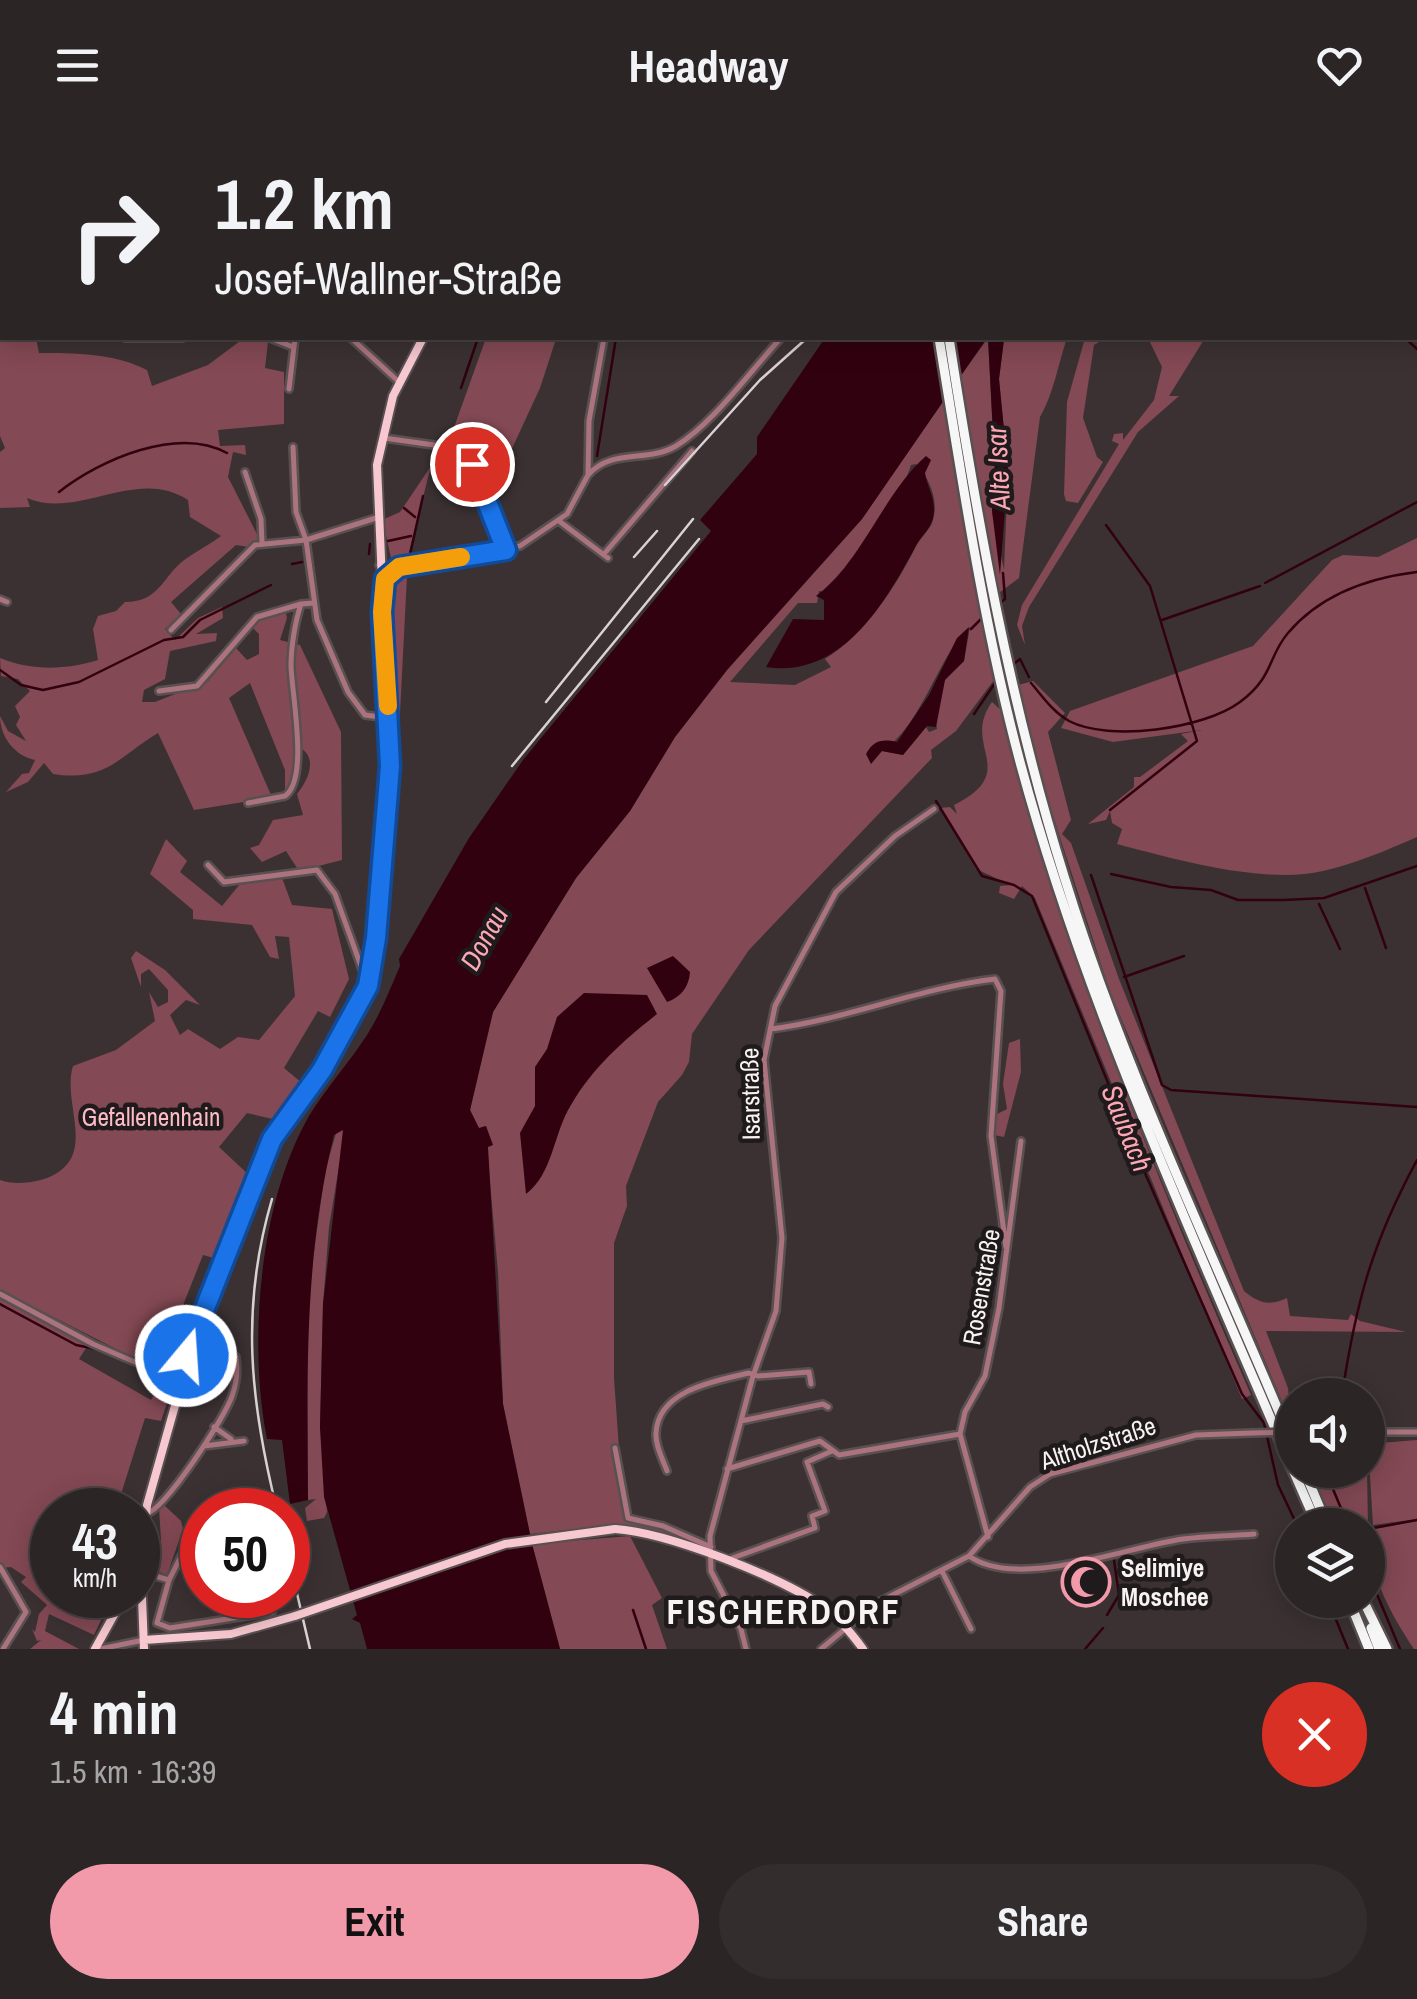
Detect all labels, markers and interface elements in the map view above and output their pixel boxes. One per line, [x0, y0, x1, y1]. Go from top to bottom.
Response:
text: Headway [629, 35, 788, 96]
icon: menu [50, 38, 105, 93]
icon: heart [1312, 38, 1367, 93]
text: 1.2 km [215, 157, 394, 251]
icon: right [50, 170, 180, 300]
text: Josef-Wallner-Straße [215, 247, 562, 308]
pin [430, 422, 515, 507]
water label: Alte Isar [977, 424, 1019, 513]
icon: arrive [445, 437, 500, 492]
water label: Donau [451, 899, 517, 977]
street label: Isarstraße [732, 1048, 768, 1140]
water label: Saubach [1092, 1079, 1162, 1177]
park label: Gefallenenhain [81, 1100, 221, 1134]
street label: Rosenstraße [954, 1226, 1008, 1348]
position arrow [134, 1304, 238, 1408]
map controls [1275, 1378, 1385, 1618]
button: sound [1275, 1378, 1385, 1488]
street label: Altholzstraße [1035, 1408, 1160, 1478]
speed limit sign: 50 [180, 1488, 310, 1618]
text: 43 [72, 1507, 118, 1575]
button: layers [1275, 1508, 1385, 1618]
place label: Selimiye Moschee [1121, 1551, 1209, 1614]
mosque icon: Selimiye Moschee [1060, 1556, 1112, 1608]
text: km/h [73, 1561, 117, 1595]
district label: FISCHERDORF [667, 1588, 901, 1635]
text: 4 min [50, 1672, 179, 1753]
button: close [1262, 1682, 1367, 1787]
text: 1.5 km · 16:39 [50, 1750, 216, 1793]
button: Exit [50, 1864, 699, 1979]
button: Share [719, 1864, 1367, 1979]

